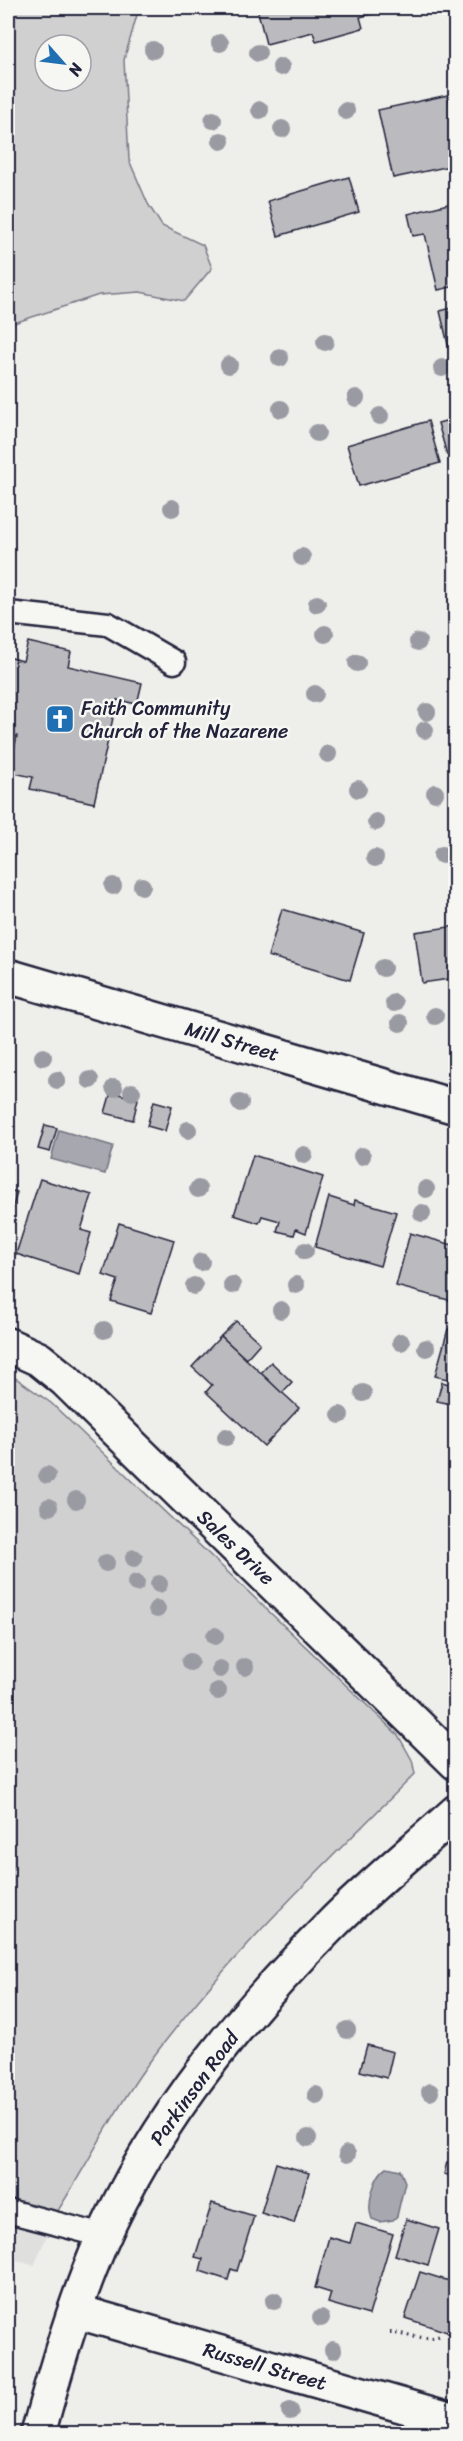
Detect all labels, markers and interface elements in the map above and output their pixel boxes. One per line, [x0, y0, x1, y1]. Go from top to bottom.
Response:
north arrow [33, 33, 93, 93]
text: N [60, 57, 92, 82]
place label: Faith Community Church of the Nazarene [81, 691, 288, 749]
church icon: Faith Community Church of the Nazarene [44, 703, 76, 735]
street label: Mill Street [181, 1011, 283, 1072]
street label: Sales Drive [188, 1501, 283, 1594]
street label: Parkinson Road [140, 2022, 249, 2153]
street label: Russell Street [199, 2332, 331, 2401]

